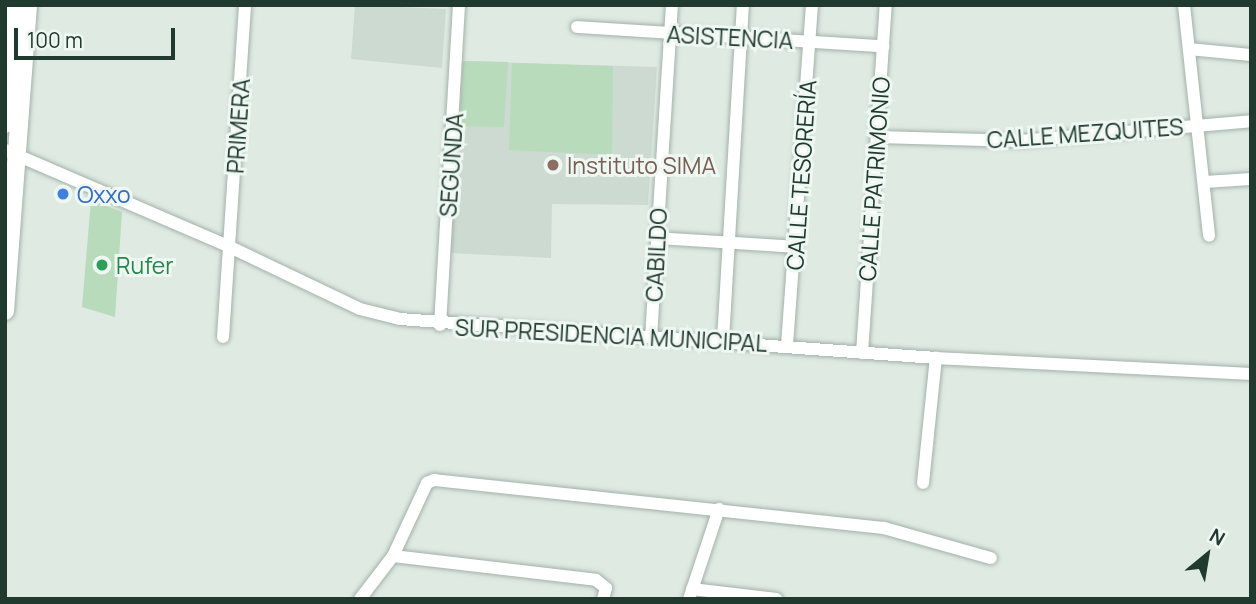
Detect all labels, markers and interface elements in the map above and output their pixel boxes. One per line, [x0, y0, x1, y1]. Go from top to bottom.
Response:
scale bar [18, 14, 178, 58]
street label: ASISTENCIA [666, 20, 794, 54]
text: 100 m [27, 26, 83, 54]
street label: CALLE PATRIMONIO [853, 76, 895, 282]
street label: PRIMERA [221, 78, 255, 174]
street label: CALLE TESORERÍA [781, 79, 821, 271]
street label: SEGUNDA [434, 112, 468, 218]
street label: CALLE MEZQUITES [986, 112, 1184, 154]
place label: Instituto SIMA [567, 151, 716, 179]
marker: Instituto SIMA [545, 157, 561, 173]
place label: Oxxo [77, 180, 131, 208]
marker: Oxxo [55, 186, 71, 202]
street label: CABILDO [640, 207, 672, 303]
place label: Rufer [116, 251, 174, 279]
marker: Rufer [94, 257, 110, 273]
street label: SUR PRESIDENCIA MUNICIPAL [454, 313, 768, 357]
north arrow [1172, 520, 1242, 590]
text: N [1205, 522, 1230, 551]

